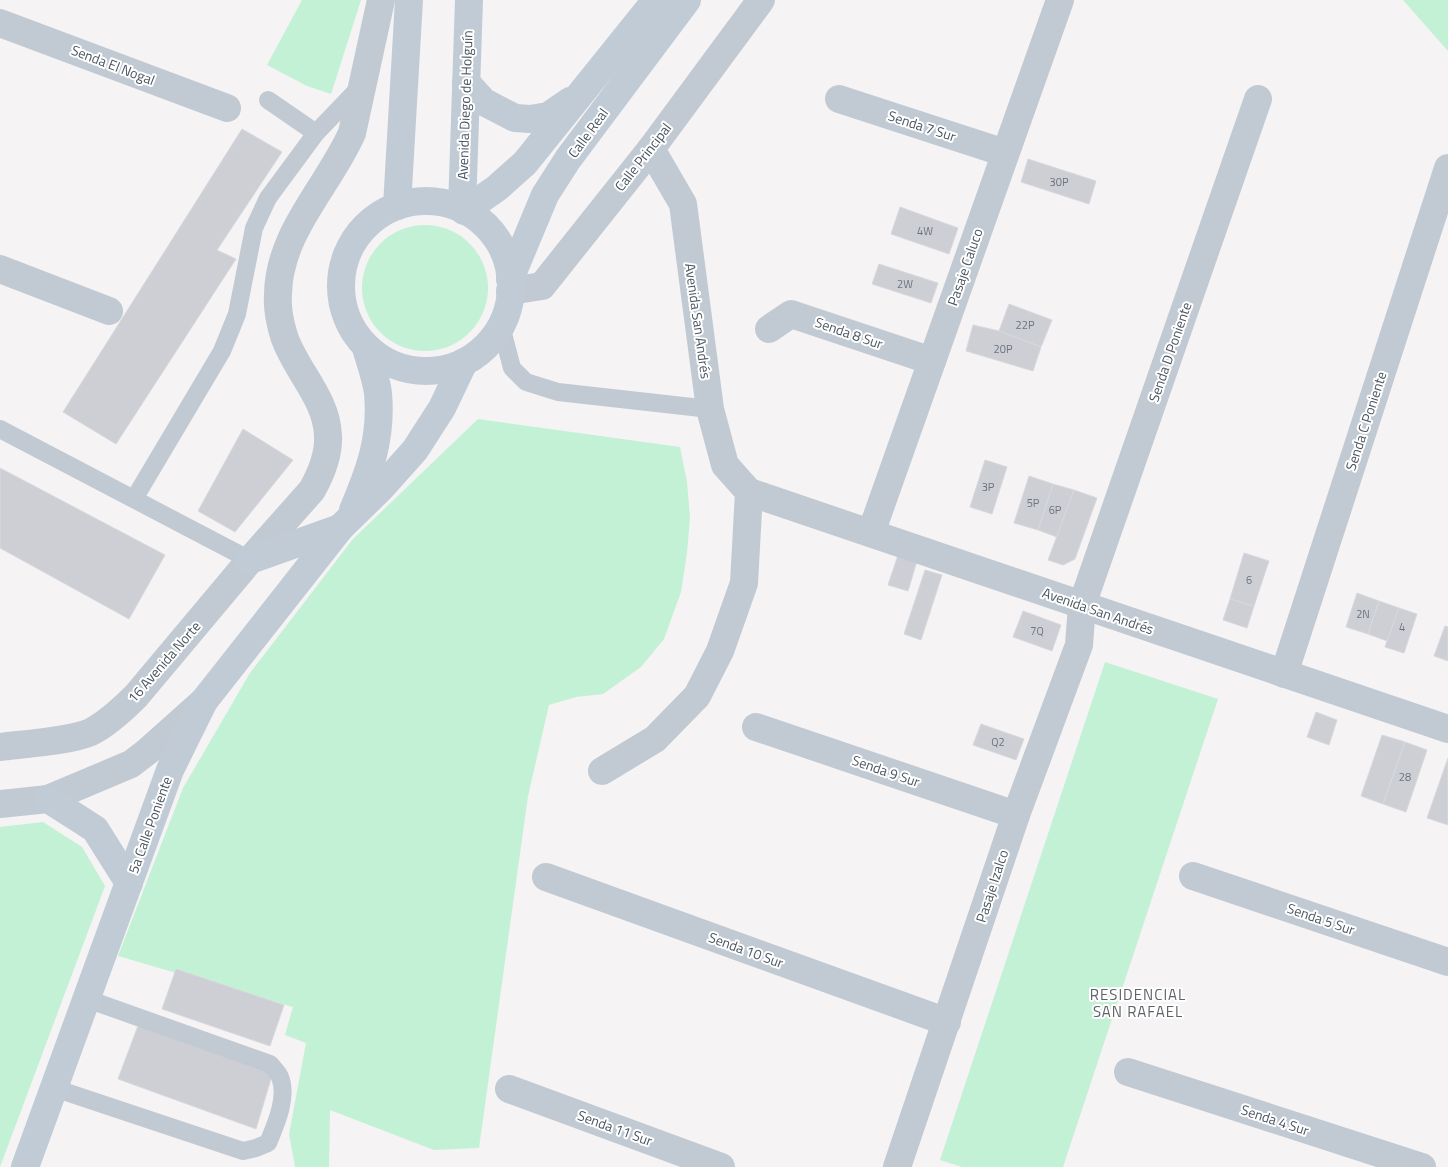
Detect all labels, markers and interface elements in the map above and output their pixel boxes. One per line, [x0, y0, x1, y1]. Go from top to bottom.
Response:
street label: Avenida Diego de Holguín [451, 30, 478, 180]
street label: Senda El Nogal [68, 39, 158, 90]
street label: Calle Real [562, 103, 613, 162]
street label: Senda 7 Sur [885, 105, 959, 146]
street label: Calle Principal [609, 118, 676, 195]
house number: 30P [1050, 174, 1069, 190]
house number: 4W [917, 223, 933, 239]
street label: Pasaje Caluco [941, 225, 988, 308]
street label: Avenida San Andrés [680, 262, 717, 380]
house number: 2W [897, 276, 913, 292]
street label: Senda D Poniente [1143, 299, 1196, 405]
street label: Senda 8 Sur [812, 311, 886, 354]
house number: 22P [1016, 317, 1035, 333]
house number: 20P [994, 341, 1013, 357]
street label: Senda C Poniente [1340, 369, 1391, 473]
house number: 3P [982, 479, 995, 495]
house number: 5P [1027, 495, 1040, 511]
house number: 6P [1049, 502, 1062, 518]
house number: 6 [1246, 572, 1252, 588]
street label: Avenida San Andrés [1040, 582, 1157, 639]
house number: 2N [1356, 606, 1370, 622]
street label: 16 Avenida Norte [122, 616, 205, 707]
house number: 4 [1399, 619, 1405, 635]
house number: 7Q [1030, 623, 1044, 639]
house number: Q2 [991, 734, 1005, 750]
street label: Senda 9 Sur [849, 749, 923, 792]
house number: 28 [1399, 769, 1411, 785]
street label: 5a Calle Poniente [122, 773, 177, 876]
street label: Pasaje Izalco [970, 847, 1013, 925]
street label: Senda 5 Sur [1284, 897, 1358, 940]
street label: Senda 10 Sur [706, 926, 787, 973]
district label: RESIDENCIAL SAN RAFAEL [1090, 983, 1186, 1023]
street label: Senda 4 Sur [1238, 1099, 1312, 1140]
street label: Senda 11 Sur [575, 1104, 656, 1151]

